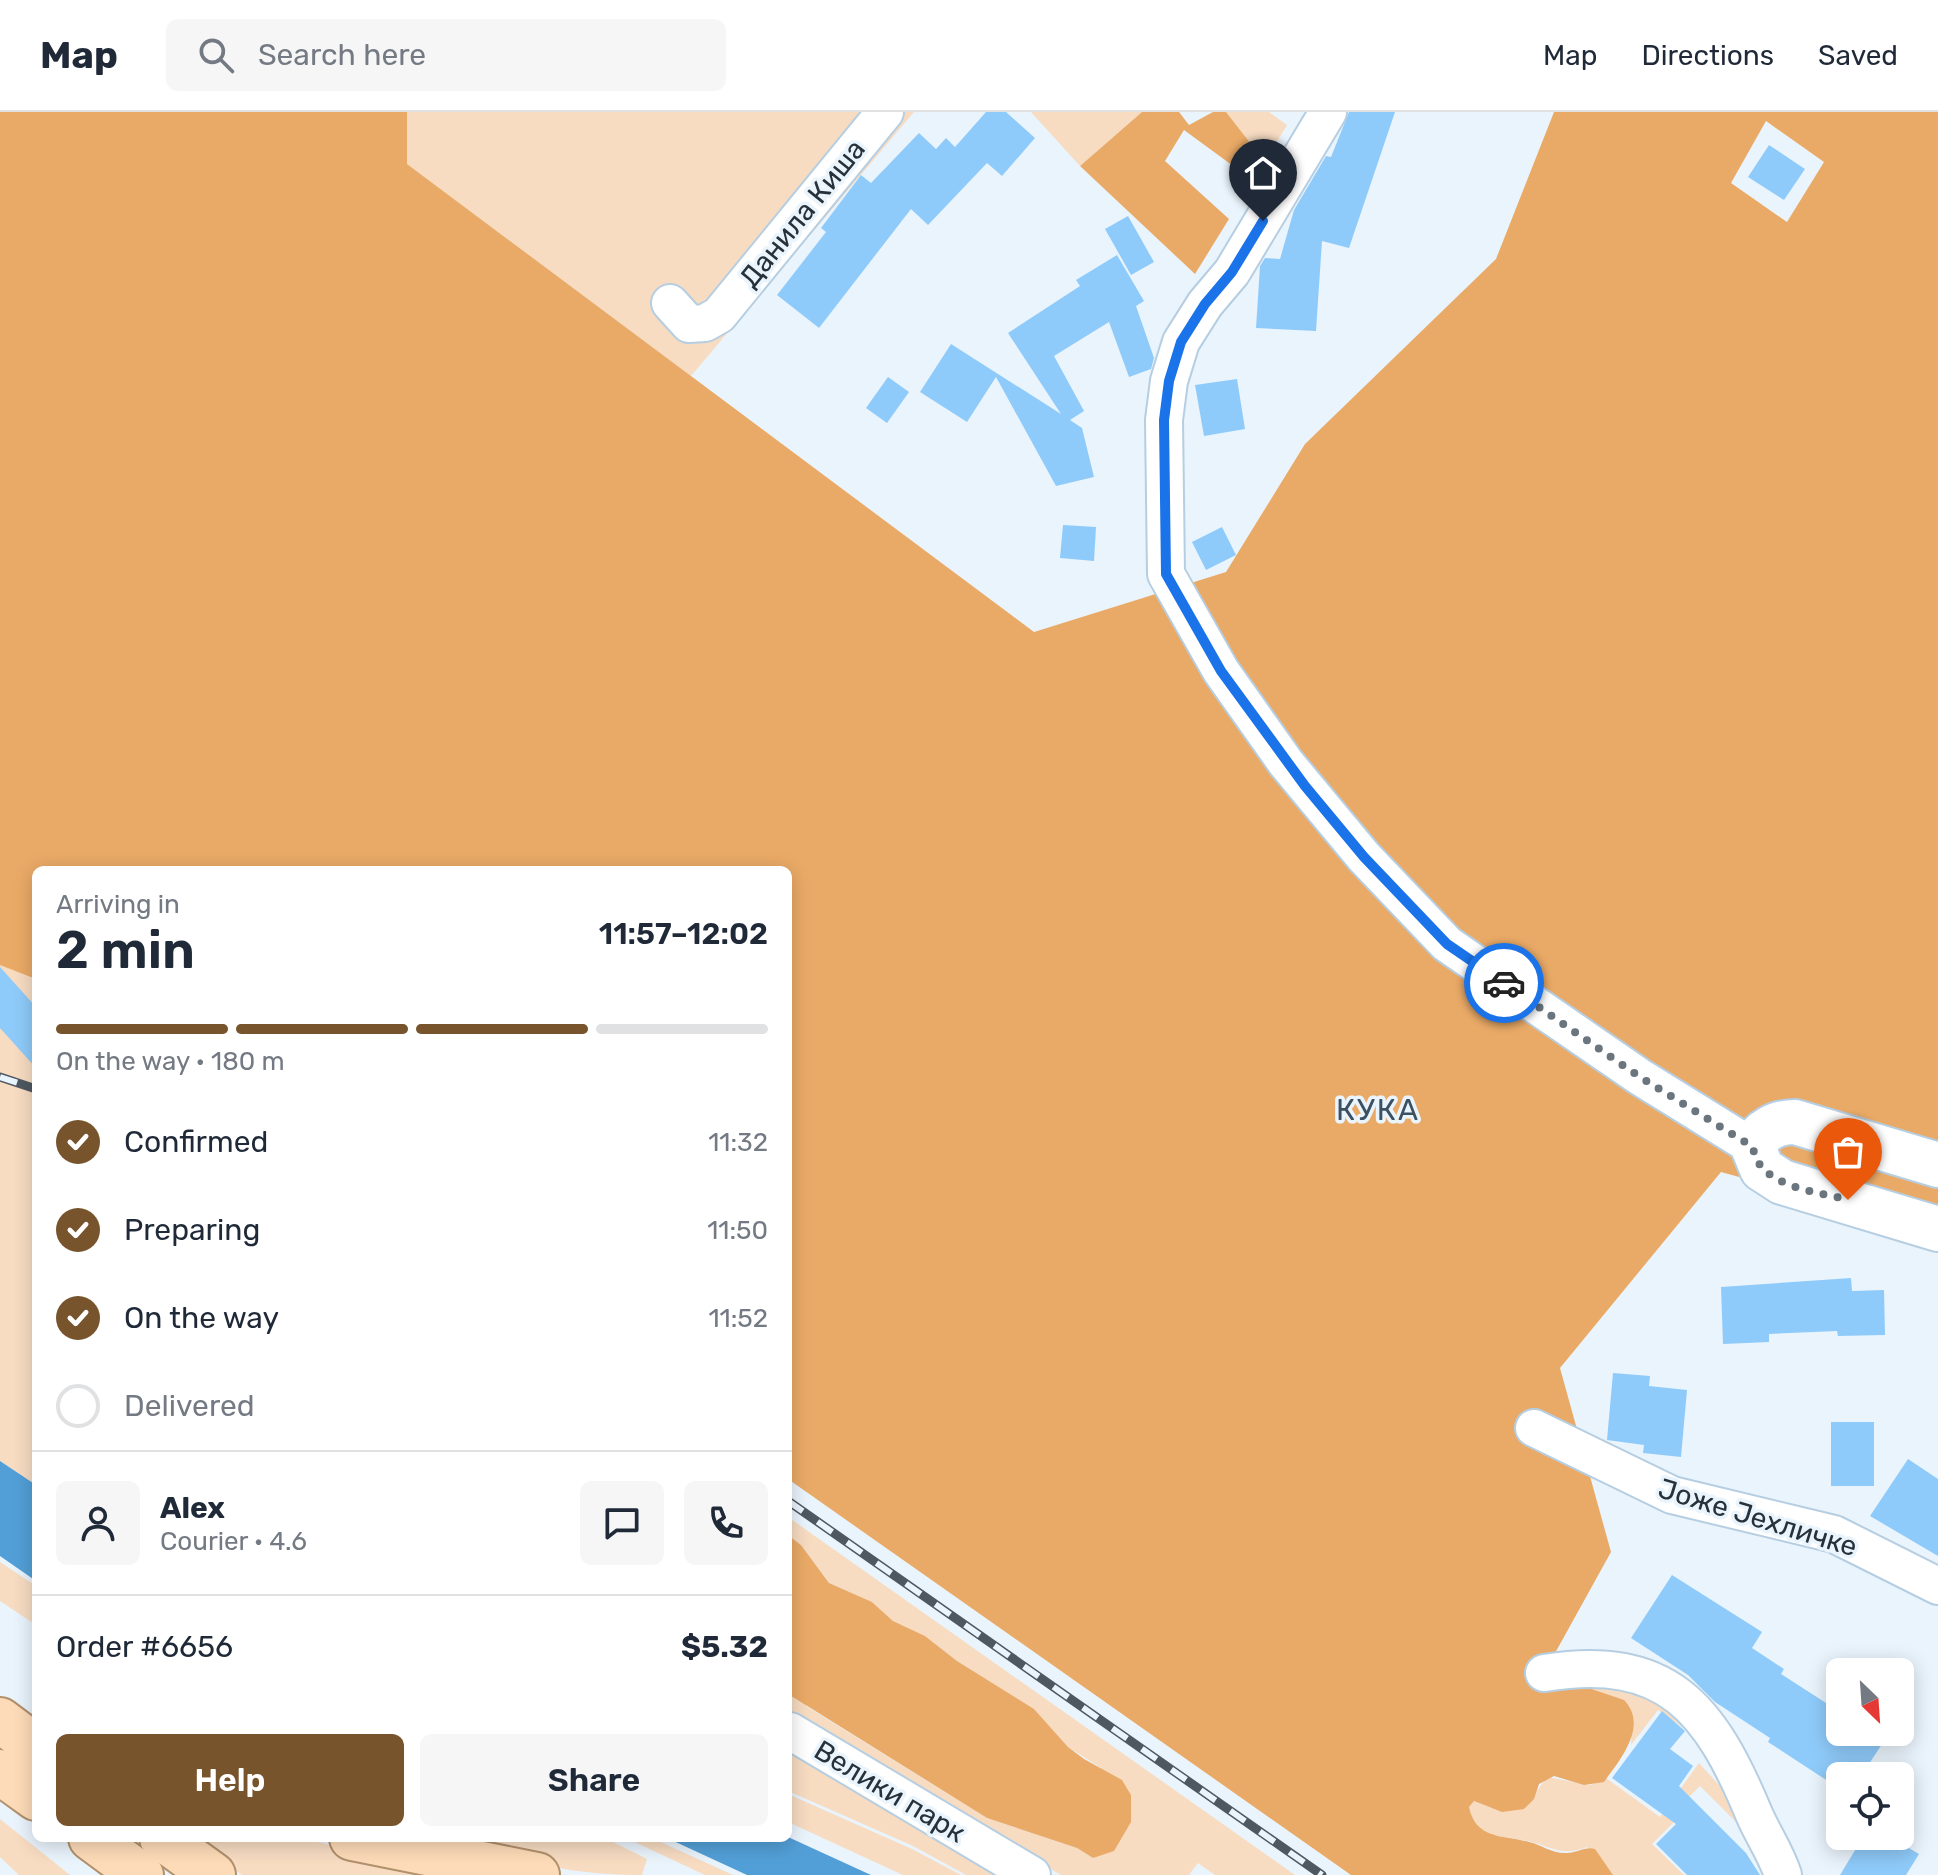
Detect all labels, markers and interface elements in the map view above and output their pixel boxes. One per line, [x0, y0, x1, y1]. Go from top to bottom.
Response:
search box [166, 19, 726, 91]
text: Map [40, 32, 118, 78]
icon: search [194, 33, 238, 77]
text: Search here [258, 37, 426, 73]
text: Map [1543, 39, 1597, 72]
text: Directions [1641, 39, 1774, 72]
text: Saved [1818, 39, 1898, 72]
street label: Данила Киша [733, 133, 872, 294]
pin [1229, 139, 1297, 221]
icon: home [1241, 151, 1285, 195]
text: Arriving in [56, 889, 180, 920]
text: 11:57–12:02 [599, 916, 768, 952]
text: 2 min [56, 919, 195, 981]
courier [1464, 943, 1544, 1023]
icon: car [1482, 961, 1526, 1005]
text: On the way · 180 m [56, 1046, 285, 1077]
district label: КУКА [1336, 1092, 1420, 1128]
pin [1814, 1118, 1882, 1200]
icon: check [56, 1120, 100, 1164]
text: Confirmed [124, 1124, 268, 1160]
text: 11:32 [708, 1127, 768, 1158]
icon: bag [1826, 1130, 1870, 1174]
icon: check [56, 1208, 100, 1252]
text: Preparing [124, 1212, 260, 1248]
text: 11:50 [707, 1215, 768, 1246]
icon: check [56, 1296, 100, 1340]
text: On the way [124, 1300, 279, 1336]
text: 11:52 [708, 1303, 768, 1334]
text: Delivered [124, 1388, 255, 1424]
street label: Јоже Јехличке [1655, 1472, 1861, 1563]
button: person [56, 1481, 140, 1565]
button: chat [580, 1481, 664, 1565]
button: phone [684, 1481, 768, 1565]
text: Alex [160, 1490, 225, 1526]
text: Courier · 4.6 [160, 1526, 307, 1557]
text: Order #6656 [56, 1629, 233, 1665]
text: $5.32 [681, 1629, 768, 1665]
north arrow [1826, 1658, 1914, 1746]
map controls [1826, 1658, 1914, 1850]
street label: Велики парк [808, 1733, 971, 1849]
button: Help [56, 1734, 404, 1826]
button: Share [420, 1734, 768, 1826]
button: locate [1826, 1762, 1914, 1850]

